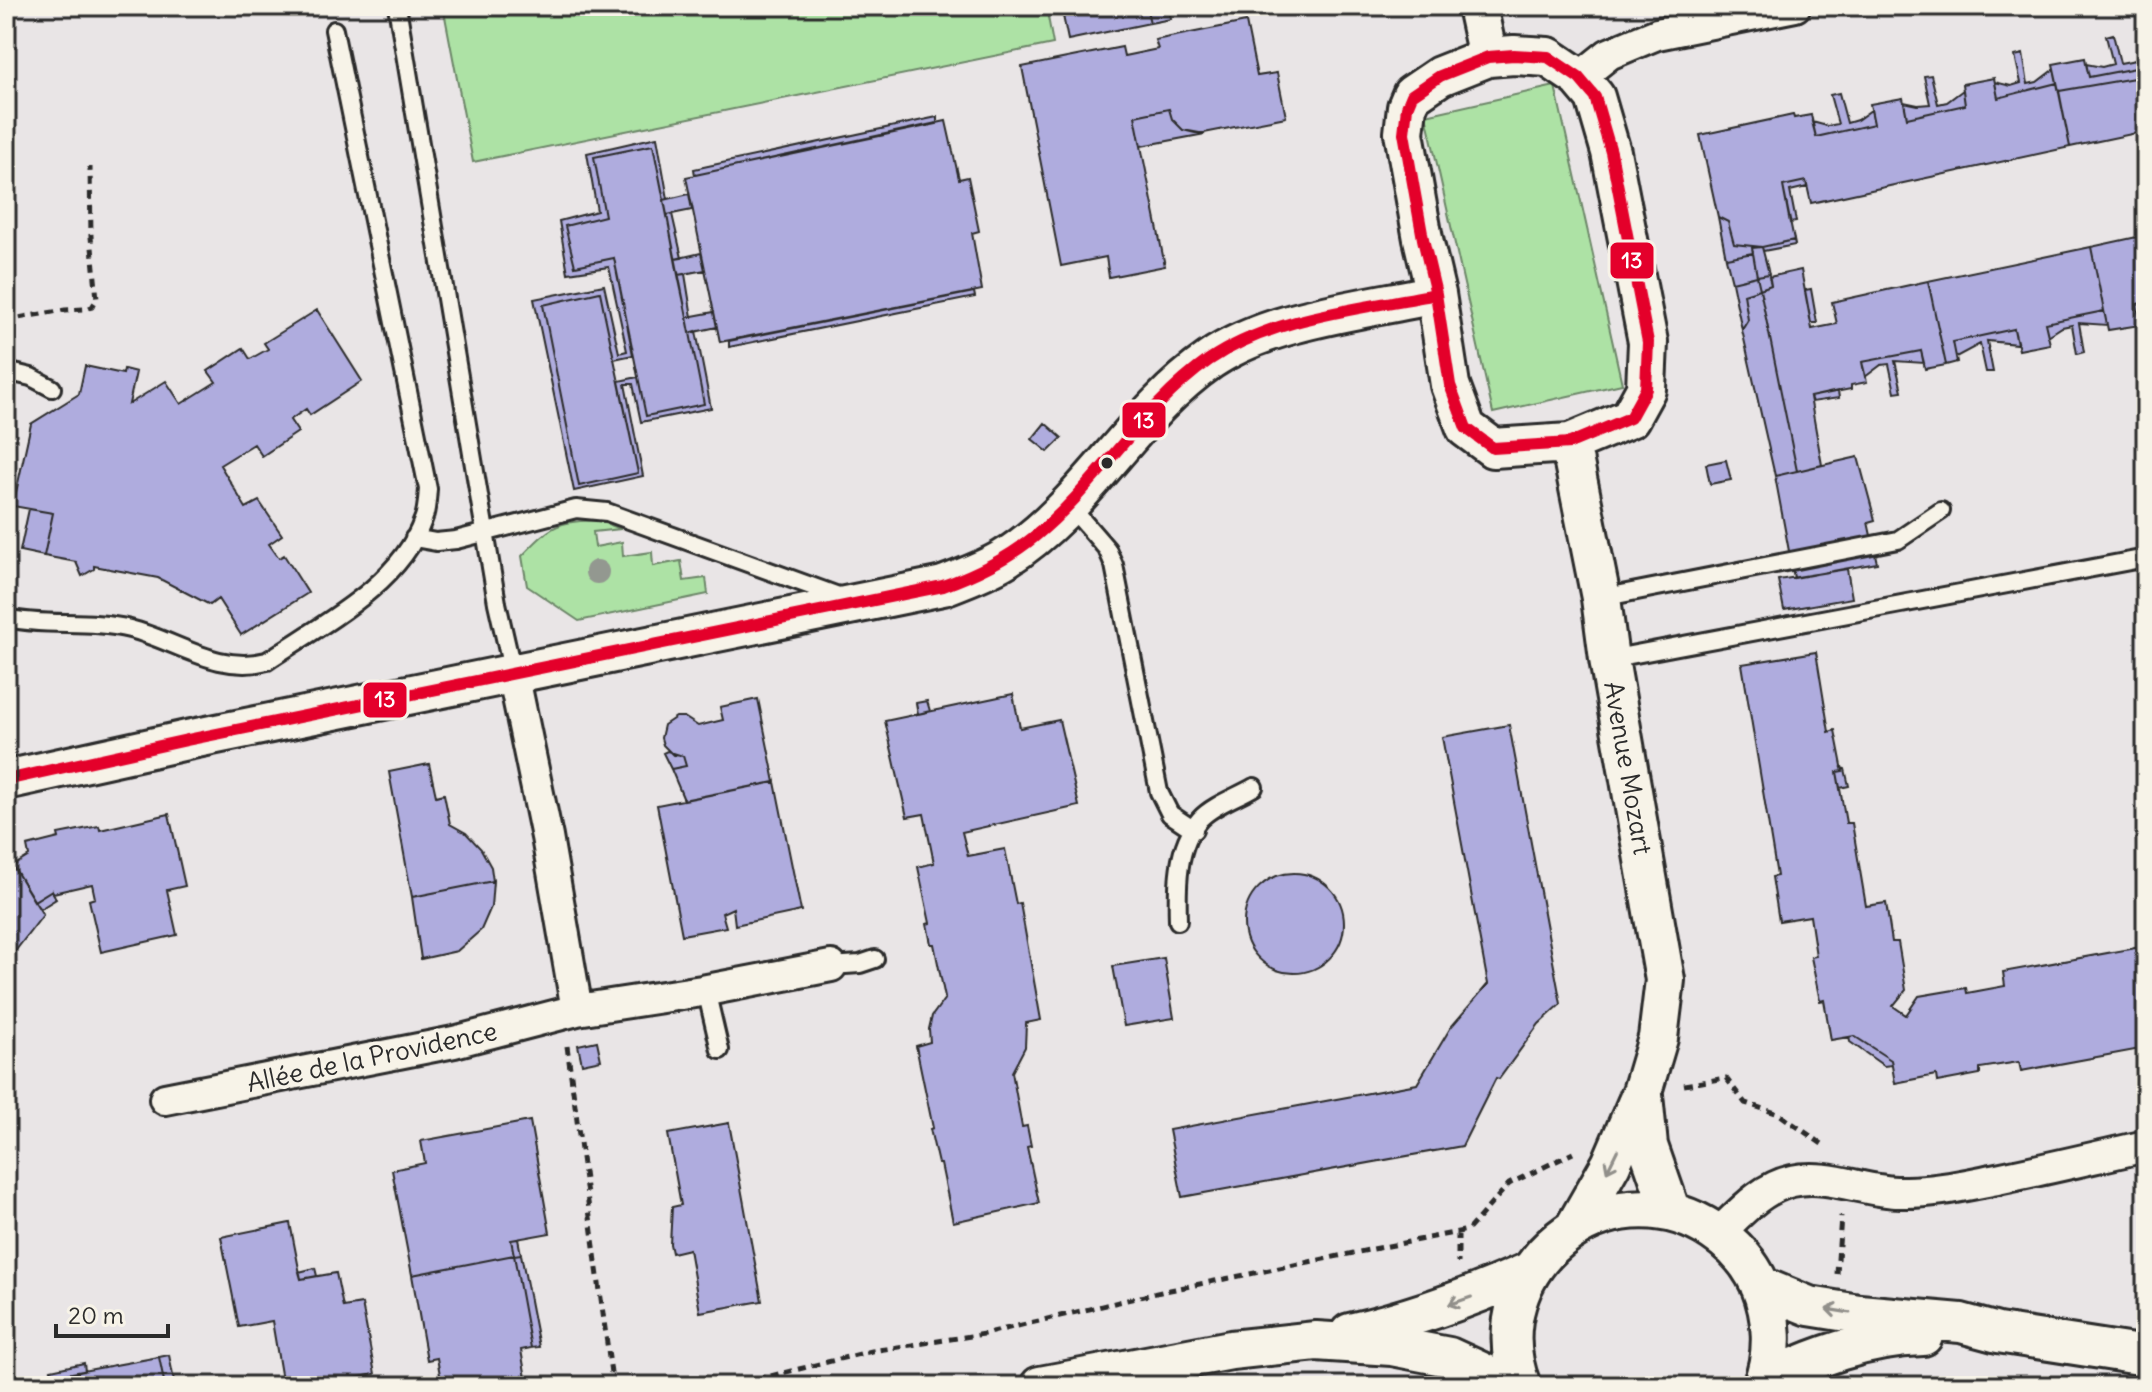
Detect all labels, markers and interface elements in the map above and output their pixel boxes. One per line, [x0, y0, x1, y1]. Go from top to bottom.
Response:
line badge: 13 [1609, 241, 1655, 280]
text: 13 [1621, 246, 1643, 274]
line badge: 13 [1121, 401, 1167, 439]
text: 13 [1133, 406, 1155, 434]
unlabelled marker [1099, 455, 1115, 471]
street label: Avenue Mozart [1597, 679, 1660, 857]
line badge: 13 [362, 681, 408, 719]
text: 13 [374, 685, 396, 713]
street label: Allée de la Providence [244, 1014, 500, 1099]
one-way arrow [1604, 1149, 1619, 1173]
scale bar [56, 1288, 168, 1338]
one-way arrow [1447, 1295, 1472, 1310]
text: 20 m [68, 1300, 124, 1330]
one-way arrow [1825, 1303, 1851, 1318]

